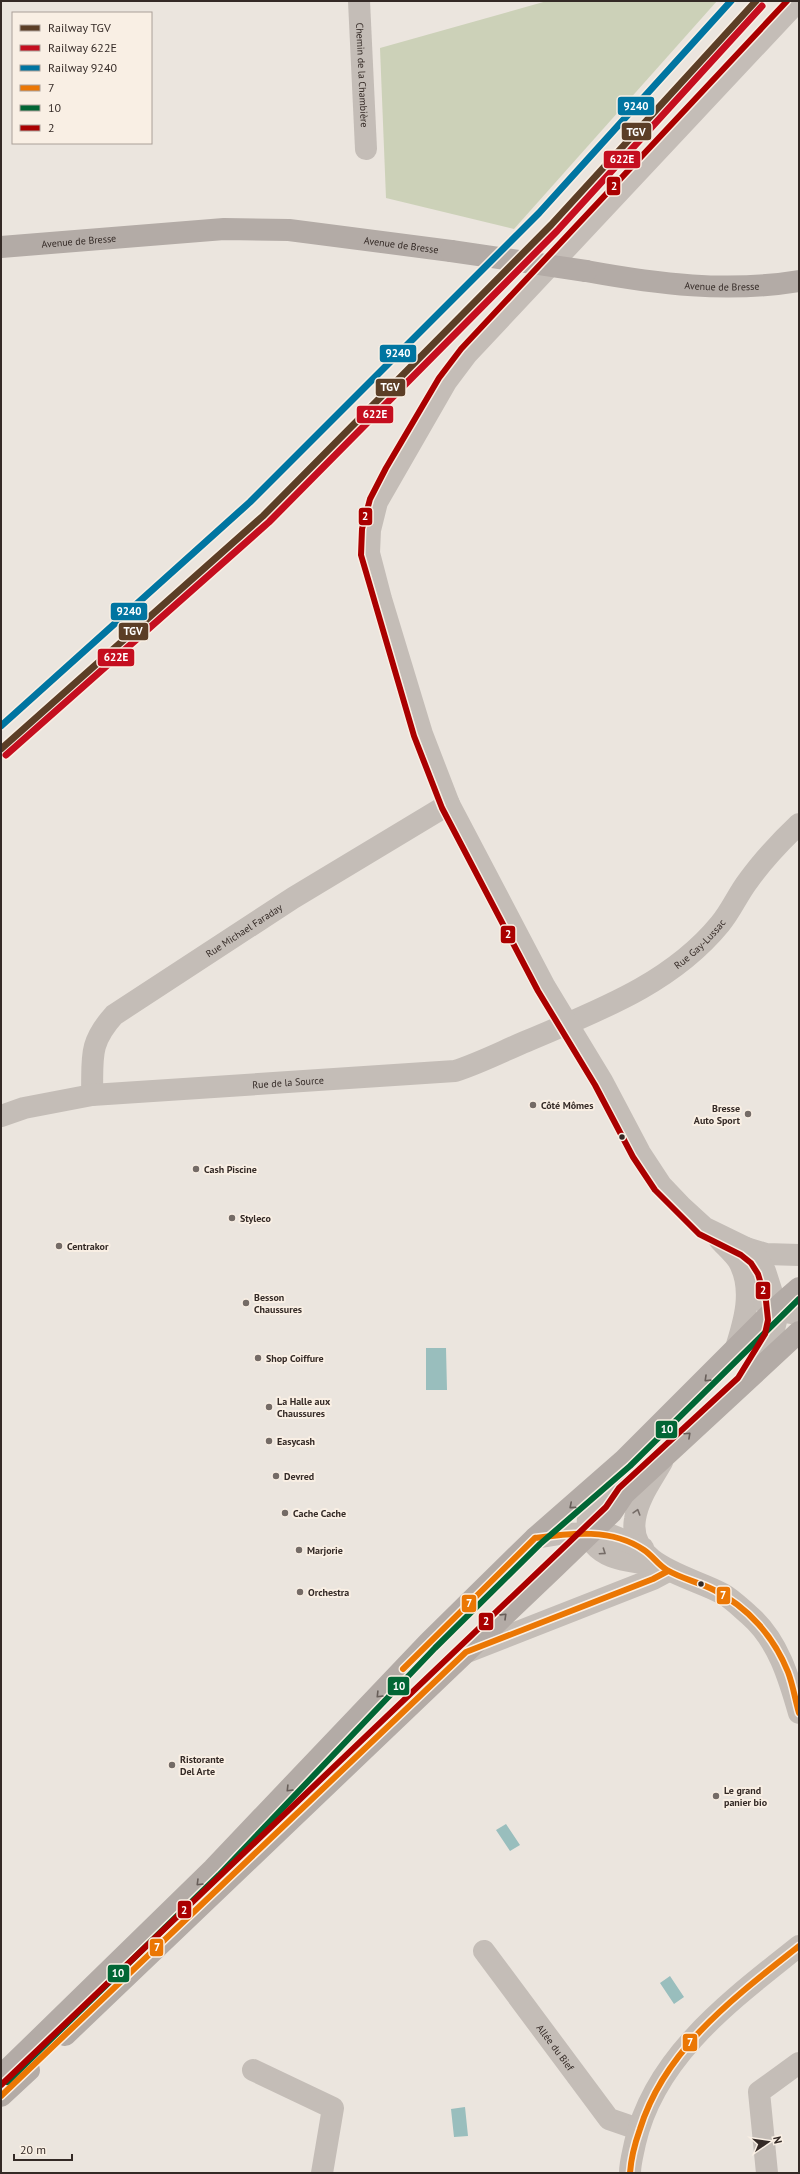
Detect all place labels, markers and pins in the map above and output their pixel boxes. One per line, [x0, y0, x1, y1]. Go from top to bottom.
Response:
place label: Côté Mômes [541, 1099, 593, 1112]
marker: Côté Mômes [528, 1100, 538, 1110]
place label: Bresse Auto Sport [694, 1102, 741, 1127]
marker: Bresse Auto Sport [743, 1109, 753, 1119]
unlabelled marker [617, 1132, 627, 1142]
place label: Cash Piscine [204, 1163, 257, 1176]
marker: Cash Piscine [191, 1164, 201, 1174]
place label: Styleco [240, 1212, 271, 1225]
marker: Styleco [227, 1213, 237, 1223]
place label: Centrakor [67, 1240, 109, 1253]
marker: Centrakor [54, 1241, 64, 1251]
place label: Besson Chaussures [254, 1291, 302, 1316]
marker: Besson Chaussures [241, 1298, 251, 1308]
place label: Shop Coiffure [266, 1352, 324, 1365]
marker: Shop Coiffure [253, 1353, 263, 1363]
place label: La Halle aux Chaussures [277, 1395, 331, 1420]
marker: La Halle aux Chaussures [264, 1402, 274, 1412]
place label: Easycash [277, 1435, 315, 1448]
marker: Easycash [264, 1436, 274, 1446]
place label: Devred [284, 1470, 314, 1483]
marker: Devred [271, 1471, 281, 1481]
place label: Cache Cache [293, 1507, 346, 1520]
marker: Cache Cache [280, 1508, 290, 1518]
place label: Marjorie [307, 1544, 343, 1557]
marker: Marjorie [294, 1545, 304, 1555]
unlabelled marker [696, 1579, 706, 1589]
place label: Orchestra [308, 1586, 349, 1599]
marker: Orchestra [295, 1587, 305, 1597]
place label: Ristorante Del Arte [180, 1753, 224, 1778]
marker: Ristorante Del Arte [167, 1760, 177, 1770]
place label: Le grand panier bio [724, 1784, 768, 1809]
marker: Le grand panier bio [711, 1791, 721, 1801]

